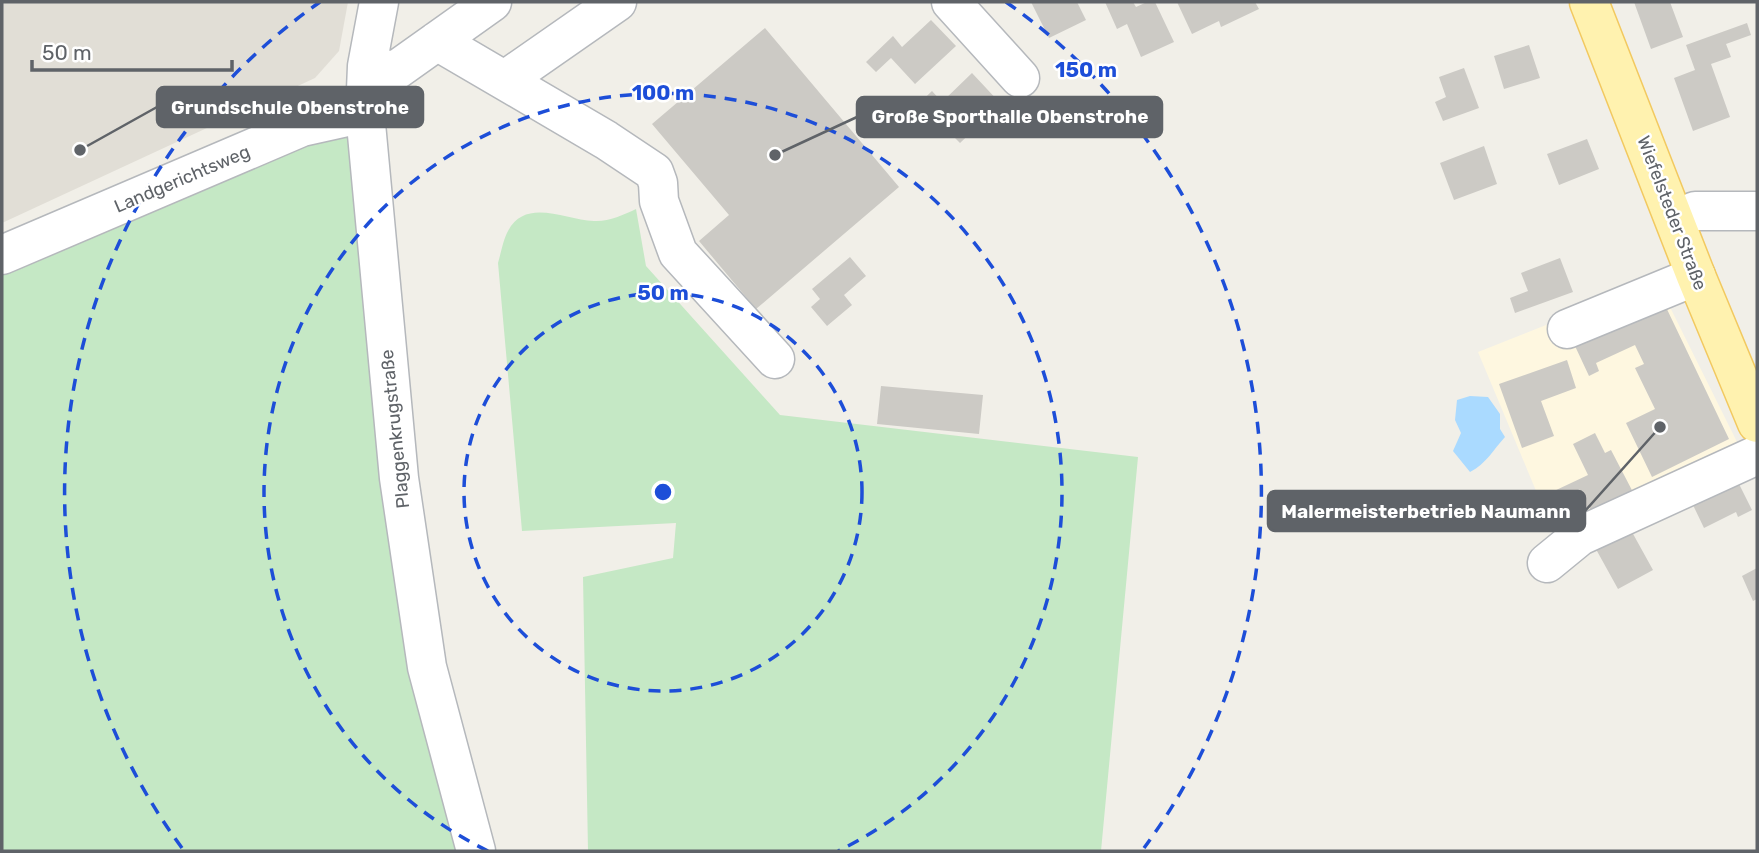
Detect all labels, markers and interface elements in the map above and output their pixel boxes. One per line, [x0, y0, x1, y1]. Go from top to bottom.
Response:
scale bar [32, 28, 231, 72]
text: 50 m [42, 40, 92, 65]
text: 150 m [1055, 57, 1117, 82]
text: 100 m [632, 80, 694, 105]
callout: Grundschule Obenstrohe [157, 87, 423, 127]
text: Grundschule Obenstrohe [171, 96, 409, 119]
callout: Große Sporthalle Obenstrohe [857, 97, 1162, 137]
text: Große Sporthalle Obenstrohe [872, 105, 1148, 128]
street label: Wiefelsteder Straße [1632, 133, 1712, 293]
street label: Landgerichtsweg [111, 140, 253, 218]
text: 50 m [637, 280, 689, 305]
street label: Plaggenkrugstraße [376, 348, 414, 510]
centre of rings [651, 480, 675, 504]
callout: Malermeisterbetrieb Naumann [1268, 491, 1585, 531]
text: Malermeisterbetrieb Naumann [1281, 500, 1571, 523]

